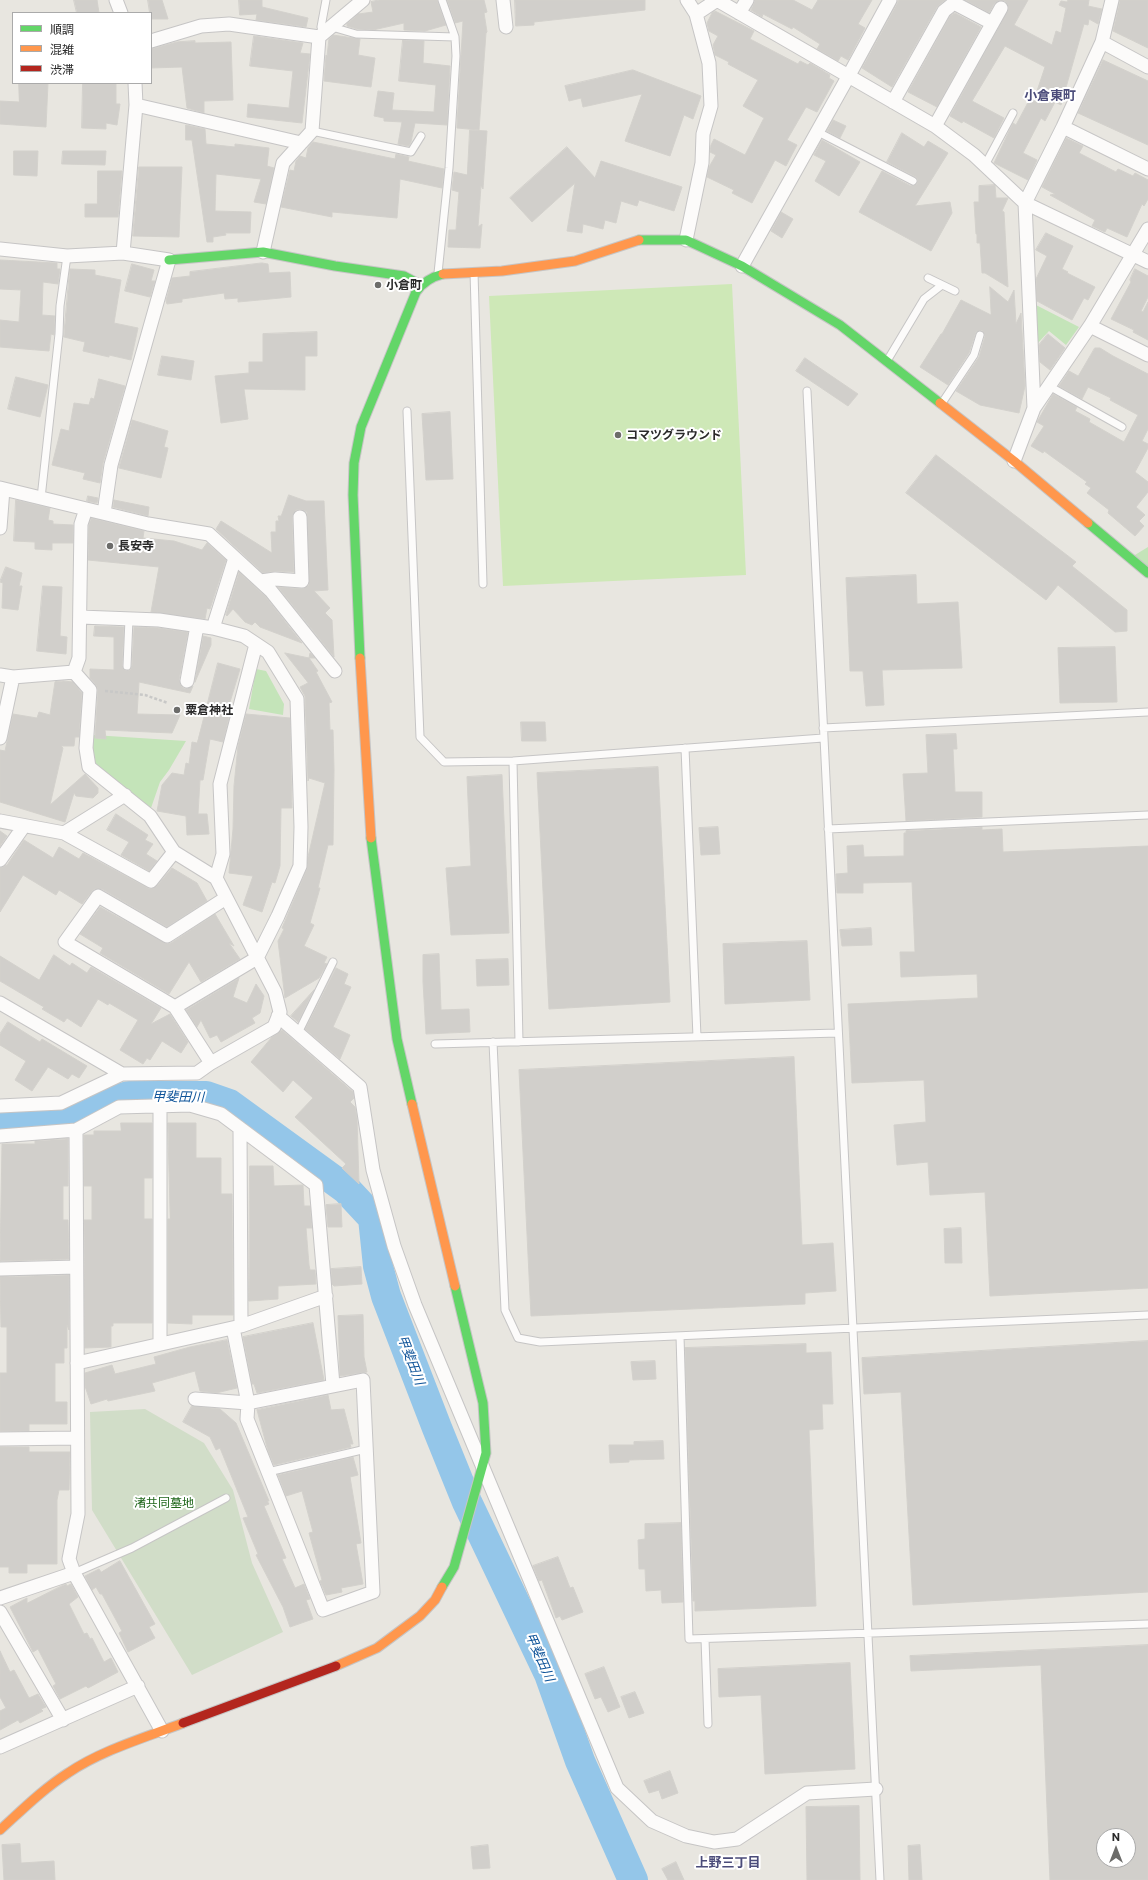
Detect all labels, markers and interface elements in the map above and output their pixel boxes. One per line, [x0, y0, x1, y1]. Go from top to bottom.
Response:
legend [12, 12, 152, 84]
text: 順調 [50, 22, 74, 36]
text: 混雑 [50, 42, 74, 56]
text: 渋滞 [50, 62, 74, 76]
district label: 小倉東町 [1024, 88, 1076, 104]
place label: 小倉町 [386, 278, 422, 292]
marker: 小倉町 [373, 280, 383, 290]
place label: コマツグラウンド [626, 428, 722, 442]
marker: コマツグラウンド [613, 430, 623, 440]
place label: 長安寺 [118, 539, 154, 553]
marker: 長安寺 [105, 541, 115, 551]
place label: 粟倉神社 [185, 703, 233, 717]
marker: 粟倉神社 [172, 705, 182, 715]
water label: 甲斐田川 [152, 1089, 204, 1105]
water label: 甲斐田川 [394, 1333, 428, 1387]
park label: 渚共同墓地 [134, 1496, 194, 1510]
water label: 甲斐田川 [522, 1630, 558, 1684]
north arrow [1096, 1828, 1136, 1868]
text: N [1112, 1830, 1120, 1843]
district label: 上野三丁目 [696, 1855, 760, 1871]

